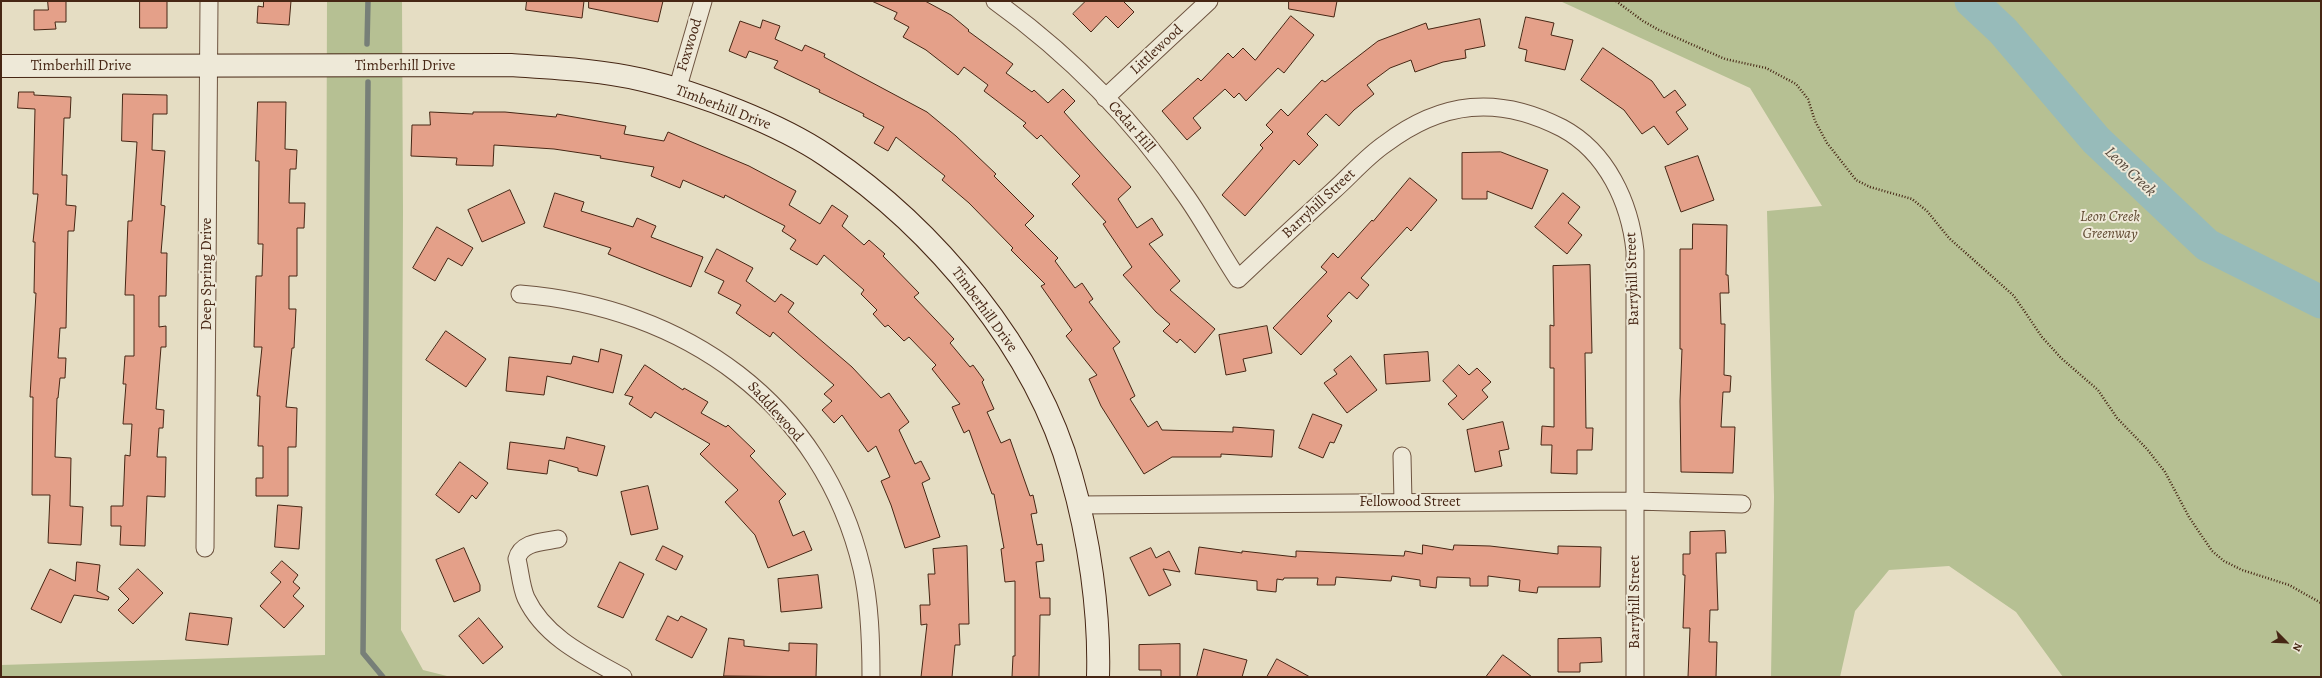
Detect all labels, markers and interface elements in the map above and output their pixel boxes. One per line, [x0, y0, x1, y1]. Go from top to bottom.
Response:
street label: Foxwood [673, 16, 707, 74]
street label: Littlewood [1127, 21, 1187, 79]
street label: Timberhill Drive [31, 57, 131, 75]
street label: Timberhill Drive [355, 57, 455, 75]
street label: Timberhill Drive [673, 82, 773, 134]
street label: Cedar Hill [1104, 98, 1158, 156]
water label: Leon Creek [2100, 143, 2160, 201]
street label: Barryhill Street [1279, 165, 1359, 243]
park label: Leon Creek Greenway [2080, 208, 2140, 243]
street label: Deep Spring Drive [198, 217, 216, 331]
street label: Barryhill Street [1622, 232, 1644, 326]
street label: Timberhill Drive [947, 264, 1021, 356]
street label: Saddlewood [743, 378, 807, 446]
street label: Fellowood Street [1359, 493, 1461, 511]
street label: Barryhill Street [1626, 555, 1644, 649]
north arrow [2266, 622, 2306, 662]
text: N [2289, 640, 2306, 654]

